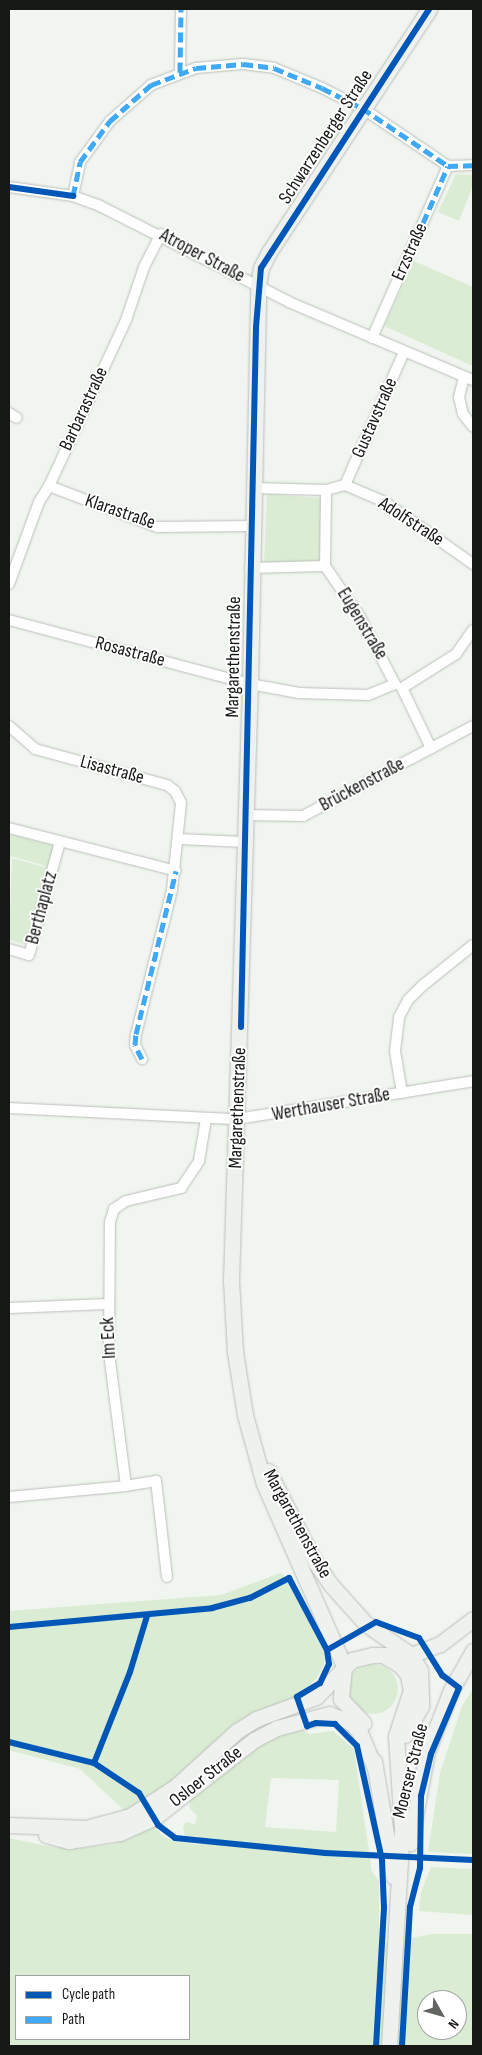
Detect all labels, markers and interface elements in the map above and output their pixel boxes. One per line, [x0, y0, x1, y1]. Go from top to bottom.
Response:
street label: Schwarzenberger Straße [274, 66, 378, 208]
street label: Erzstraße [387, 220, 433, 284]
street label: Atroper Straße [156, 224, 248, 288]
street label: Barbarastraße [55, 364, 113, 454]
street label: Gustavstraße [347, 374, 403, 462]
street label: Klarastraße [82, 489, 158, 535]
street label: Adolfstraße [374, 492, 448, 552]
street label: Eugenstraße [332, 584, 392, 664]
street label: Margarethenstraße [222, 596, 246, 718]
street label: Rosastraße [93, 632, 167, 672]
street label: Lisastraße [78, 751, 146, 789]
street label: Brückenstraße [316, 753, 408, 817]
street label: Berthaplatz [21, 869, 63, 947]
street label: Margarethenstraße [224, 1047, 252, 1169]
street label: Werthauser Straße [270, 1083, 392, 1127]
street label: Im Eck [97, 1317, 121, 1359]
street label: Margarethenstraße [258, 1465, 336, 1583]
street label: Moerser Straße [388, 1721, 434, 1821]
street label: Osloer Straße [165, 1742, 247, 1812]
legend [15, 1975, 190, 2040]
text: Cycle path [62, 1985, 115, 2004]
north arrow [417, 1990, 467, 2040]
text: Path [62, 2010, 85, 2029]
text: N [444, 2016, 462, 2032]

